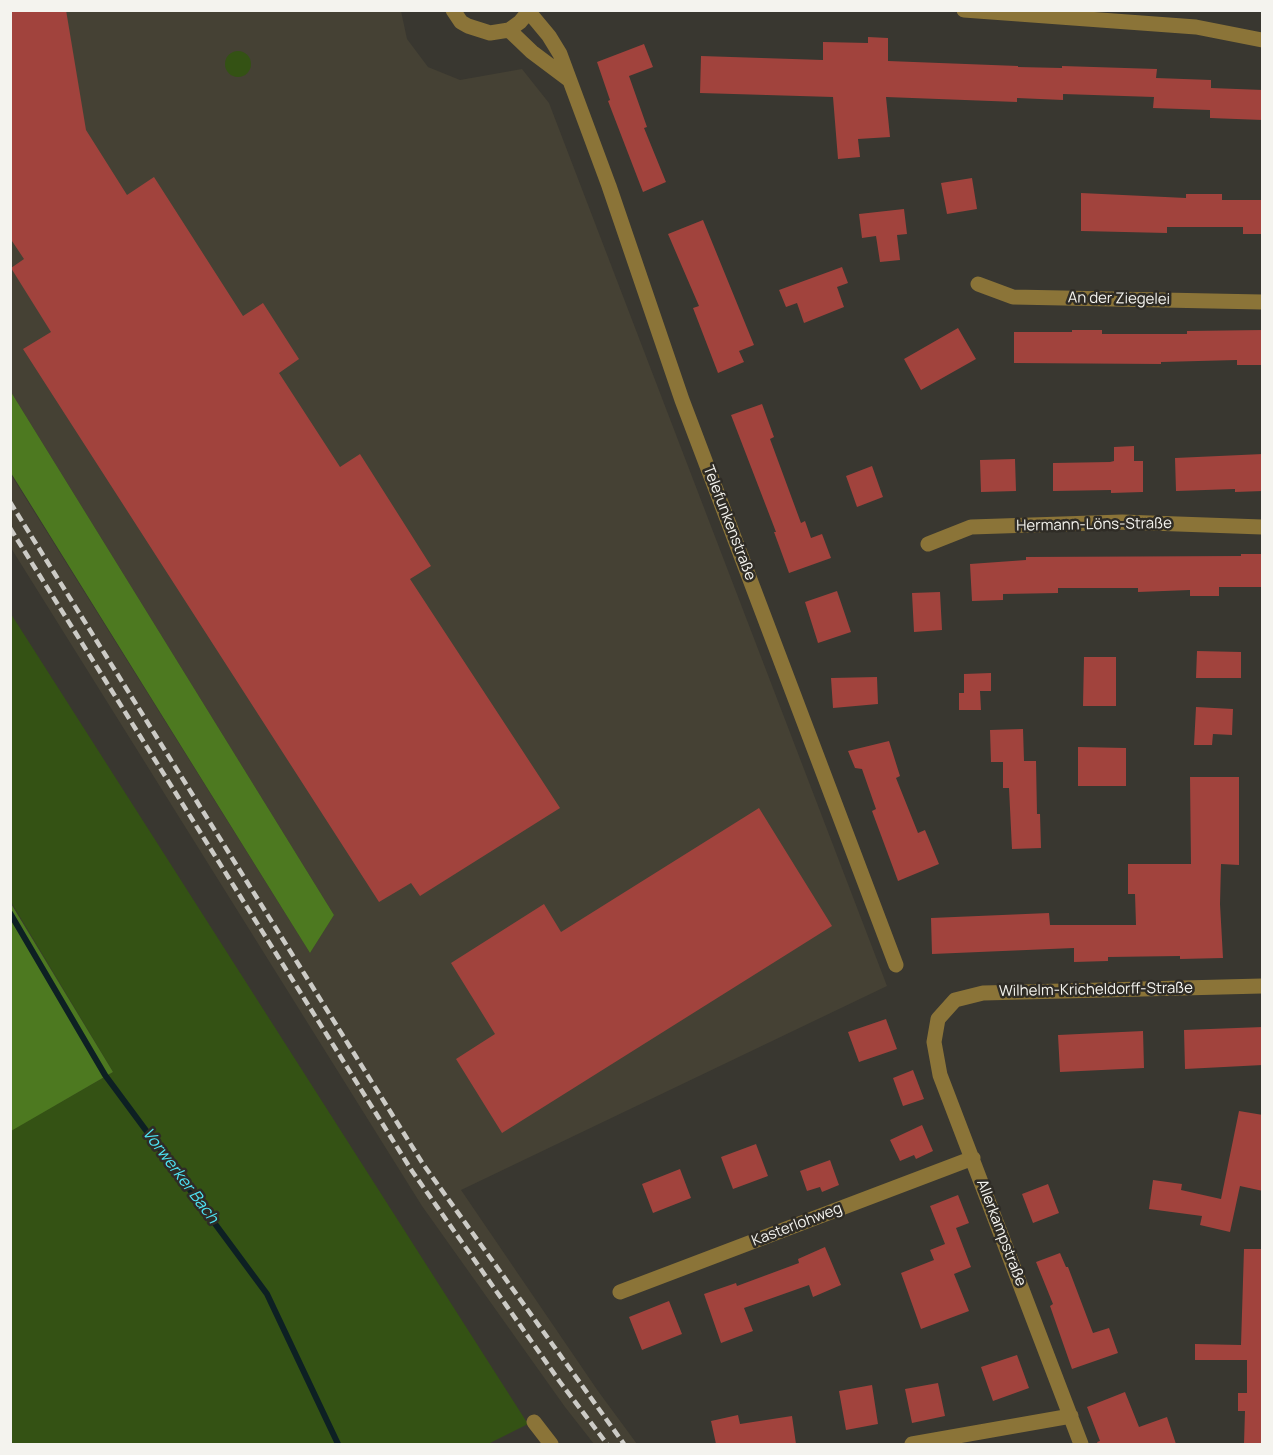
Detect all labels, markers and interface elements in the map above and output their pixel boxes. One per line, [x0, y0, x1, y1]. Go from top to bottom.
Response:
street label: An der Ziegelei [1068, 289, 1170, 309]
street label: Telefunkenstraße [699, 463, 759, 583]
street label: Hermann-Löns-Straße [1016, 515, 1172, 535]
street label: Wilhelm-Kricheldorff-Straße [999, 979, 1193, 1001]
water label: Vorwerker Bach [138, 1125, 222, 1227]
street label: Allerkampstraße [972, 1177, 1030, 1289]
street label: Kasterlohweg [749, 1200, 845, 1250]

